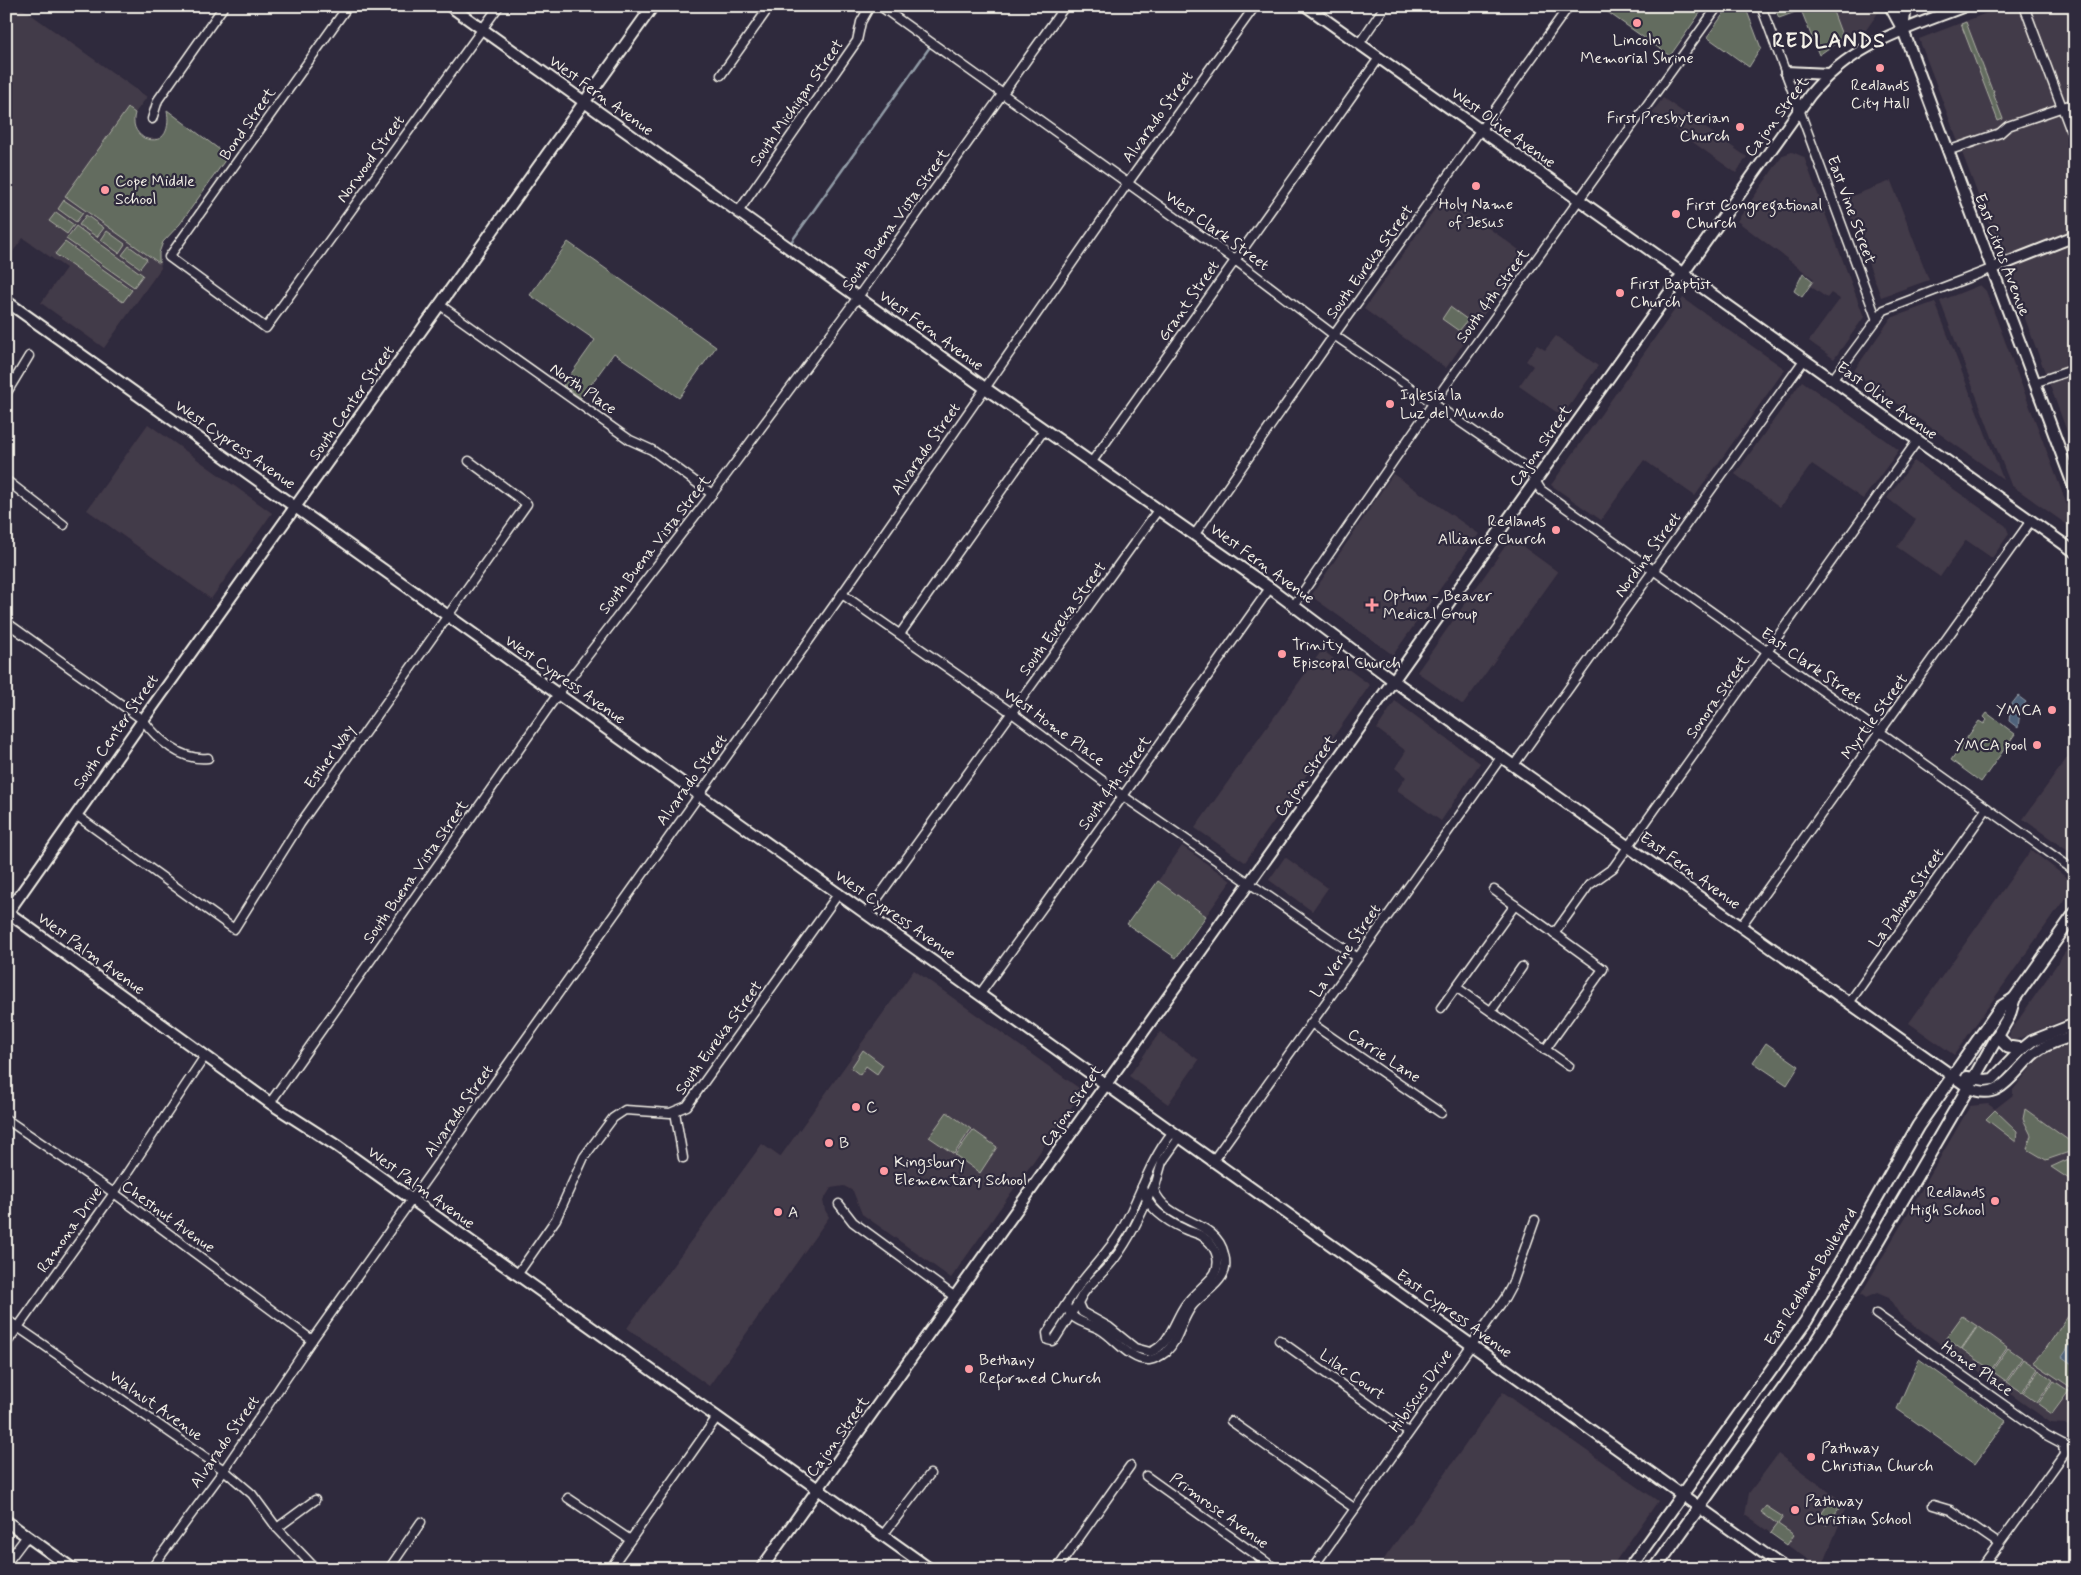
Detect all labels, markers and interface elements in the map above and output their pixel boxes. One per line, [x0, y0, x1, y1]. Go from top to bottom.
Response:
marker: Lincoln Memorial Shrine [1631, 17, 1643, 29]
district label: REDLANDS [1772, 27, 1886, 55]
place label: Lincoln Memorial Shrine [1580, 30, 1694, 69]
street label: South Michigan Street [745, 35, 849, 171]
street label: West Fern Avenue [544, 51, 658, 141]
marker: Redlands City Hall [1874, 62, 1886, 74]
street label: Alvarado Street [1118, 67, 1198, 167]
street label: Cajon Street [1740, 72, 1814, 161]
place label: Redlands City Hall [1851, 75, 1909, 114]
street label: Bond Street [215, 83, 281, 165]
street label: West Olive Avenue [1446, 83, 1560, 173]
place label: First Presbyterian Church [1607, 108, 1730, 147]
street label: Norwood Street [332, 111, 410, 207]
marker: First Presbyterian Church [1734, 121, 1746, 133]
street label: South Buena Vista Street [837, 144, 955, 295]
street label: East Vine Street [1822, 153, 1880, 267]
place label: Cope Middle School [115, 171, 195, 210]
marker: Holy Name of Jesus [1470, 180, 1482, 192]
marker: Cope Middle School [99, 184, 111, 196]
street label: West Clark Street [1161, 186, 1273, 276]
street label: East Citrus Avenue [1969, 191, 2035, 320]
place label: Holy Name of Jesus [1439, 194, 1513, 233]
place label: First Congregational Church [1686, 195, 1822, 234]
street label: South Eureka Street [1322, 200, 1419, 323]
marker: First Congregational Church [1670, 208, 1682, 220]
street label: South 4th Street [1452, 244, 1535, 347]
street label: Grant Street [1153, 256, 1225, 346]
place label: First Baptist Church [1630, 274, 1711, 313]
street label: West Fern Avenue [874, 286, 988, 376]
marker: First Baptist Church [1614, 287, 1626, 299]
street label: South Center Street [304, 341, 400, 465]
street label: East Olive Avenue [1832, 357, 1942, 445]
street label: North Place [546, 358, 620, 420]
place label: Iglesia la Luz del Mundo [1400, 385, 1504, 424]
street label: West Cypress Avenue [170, 395, 300, 495]
marker: Iglesia la Luz del Mundo [1384, 398, 1396, 410]
street label: Alvarado Street [886, 399, 966, 499]
street label: Cajon Street [1505, 401, 1577, 491]
street label: South Buena Vista Street [594, 471, 716, 619]
street label: Nordina Street [1610, 508, 1686, 602]
place label: Redlands Alliance Church [1438, 511, 1546, 550]
street label: West Fern Avenue [1205, 519, 1319, 609]
marker: Redlands Alliance Church [1550, 524, 1562, 536]
street label: South Eureka Street [1015, 557, 1112, 680]
place label: Optum - Beaver Medical Group [1383, 586, 1493, 625]
marker: Optum - Beaver Medical Group [1365, 598, 1379, 612]
street label: East Clark Street [1756, 623, 1866, 709]
street label: West Cypress Avenue [500, 630, 630, 730]
place label: Trinity Episcopal Church [1292, 635, 1401, 674]
marker: Trinity Episcopal Church [1276, 648, 1288, 660]
street label: Sonora Street [1681, 651, 1755, 743]
street label: South Center Street [68, 670, 164, 794]
street label: Myrtle Street [1837, 670, 1913, 764]
street label: West Home Place [999, 683, 1109, 771]
place label: YMCA [1996, 700, 2042, 721]
marker: YMCA [2046, 704, 2058, 716]
street label: Esther Way [300, 721, 360, 793]
street label: Alvarado Street [652, 730, 732, 830]
street label: South 4th Street [1074, 731, 1157, 834]
street label: Cajon Street [1270, 731, 1342, 821]
place label: YMCA pool [1954, 735, 2027, 756]
marker: YMCA pool [2031, 739, 2043, 751]
street label: South Buena Vista Street [358, 795, 474, 948]
street label: East Fern Avenue [1635, 827, 1745, 915]
street label: La Paloma Street [1865, 844, 1949, 952]
street label: West Cypress Avenue [830, 865, 960, 965]
street label: La Verne Street [1306, 900, 1386, 1002]
street label: West Palm Avenue [33, 908, 149, 1000]
street label: South Eureka Street [671, 976, 768, 1099]
street label: Carrie Lane [1343, 1024, 1425, 1088]
street label: Alvarado Street [419, 1061, 499, 1161]
street label: Cajon Street [1036, 1061, 1108, 1151]
place label: C [866, 1097, 877, 1118]
marker: C [850, 1101, 862, 1113]
place label: B [839, 1133, 849, 1154]
marker: B [823, 1137, 835, 1149]
street label: West Palm Avenue [363, 1142, 479, 1234]
place label: Kingsbury Elementary School [894, 1152, 1027, 1191]
marker: Kingsbury Elementary School [878, 1165, 890, 1177]
street label: Chestnut Avenue [117, 1176, 219, 1258]
place label: Redlands High School [1910, 1182, 1985, 1222]
street label: Ramona Drive [33, 1183, 107, 1277]
marker: Redlands High School [1989, 1195, 2001, 1207]
place label: A [788, 1202, 798, 1223]
street label: East Redlands Boulevard [1760, 1204, 1862, 1350]
marker: A [772, 1206, 784, 1218]
street label: East Cypress Avenue [1392, 1265, 1516, 1363]
street label: Home Place [1937, 1336, 2017, 1402]
street label: Lilac Court [1315, 1345, 1389, 1405]
street label: Hibiscus Drive [1385, 1345, 1457, 1437]
place label: Bethany Reformed Church [979, 1350, 1101, 1391]
marker: Bethany Reformed Church [963, 1363, 975, 1375]
street label: Walnut Avenue [105, 1366, 208, 1446]
street label: Alvarado Street [185, 1392, 265, 1492]
street label: Cajon Street [802, 1392, 875, 1482]
place label: Pathway Christian Church [1821, 1438, 1933, 1477]
marker: Pathway Christian Church [1805, 1451, 1817, 1463]
street label: Primrose Avenue [1165, 1468, 1273, 1554]
place label: Pathway Christian School [1805, 1491, 1912, 1530]
marker: Pathway Christian School [1789, 1504, 1801, 1516]

